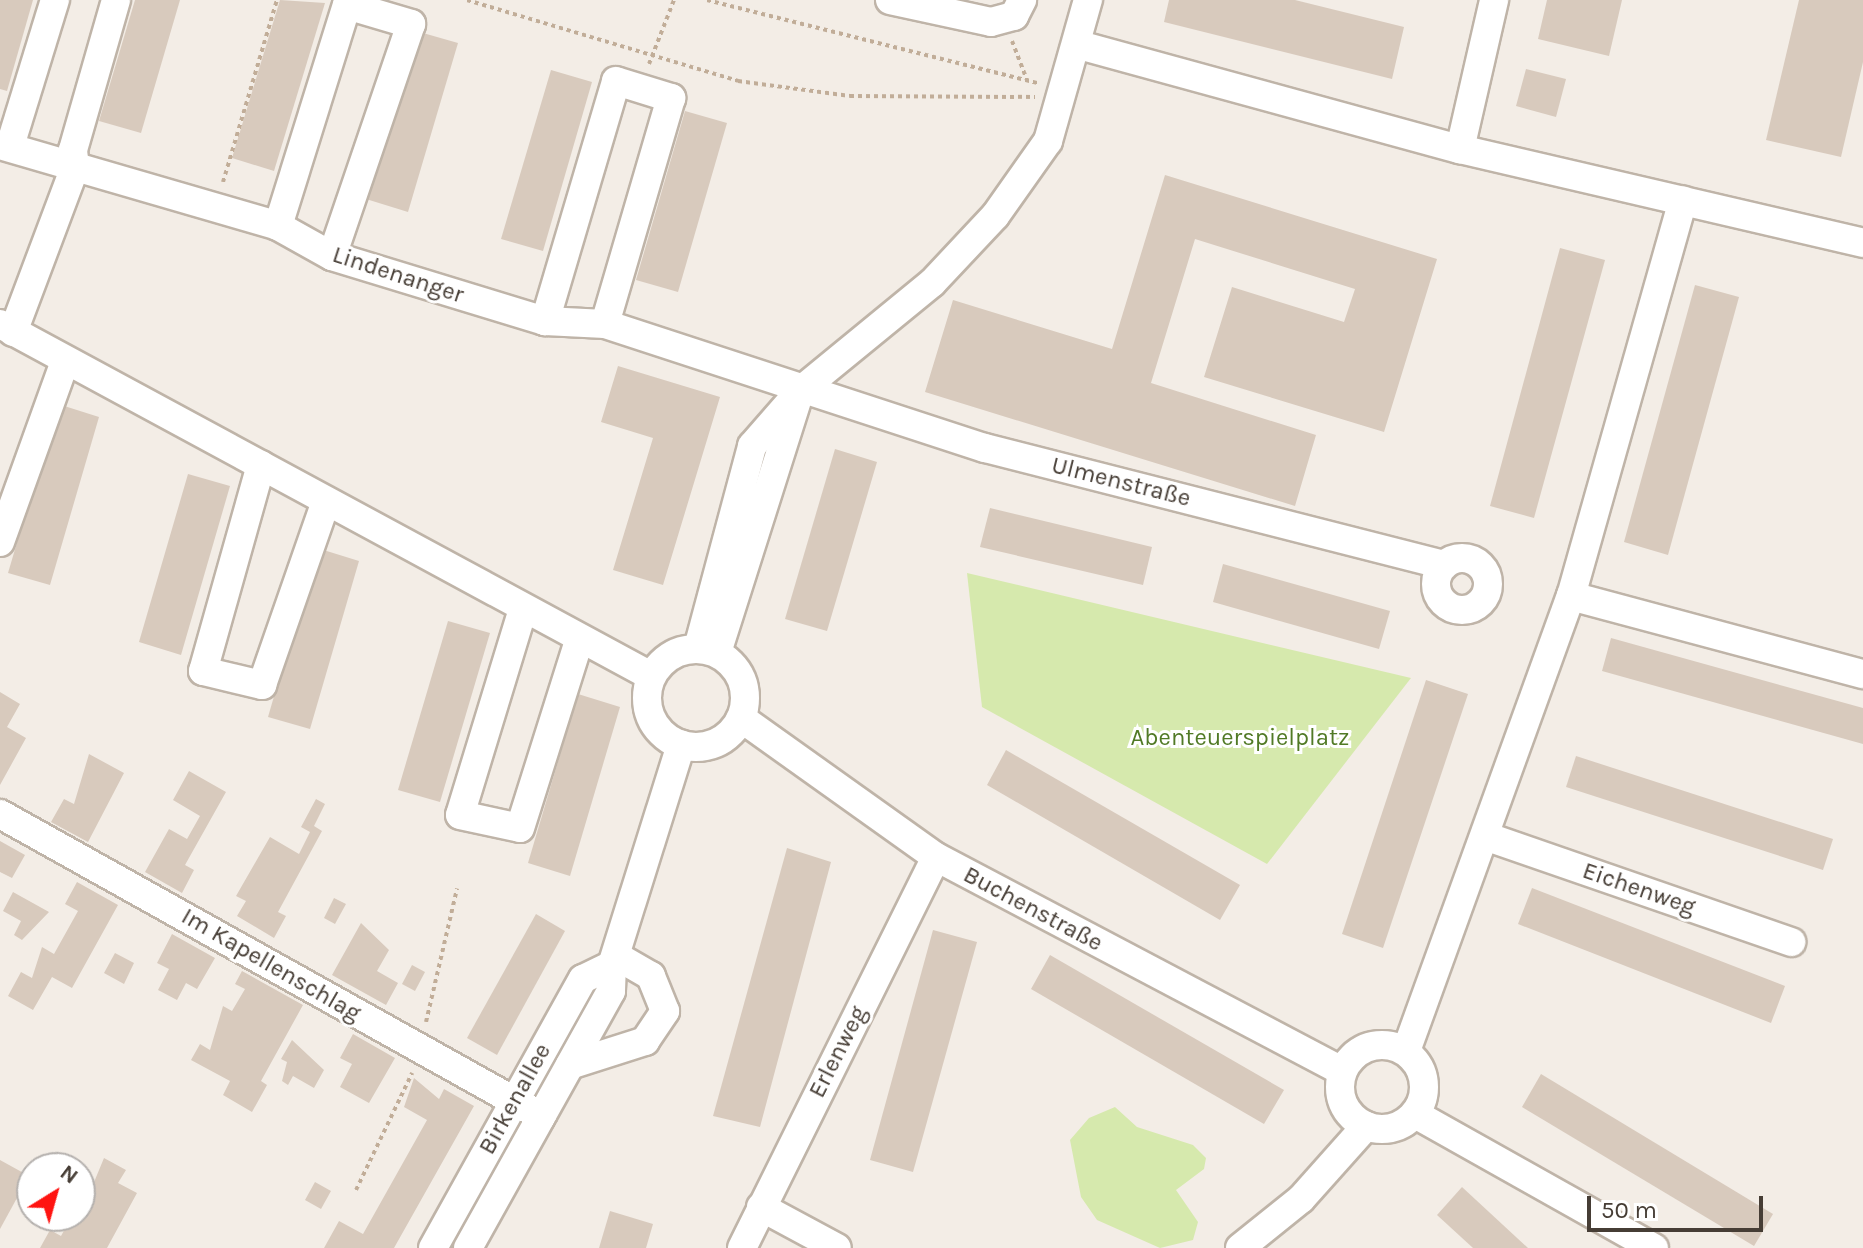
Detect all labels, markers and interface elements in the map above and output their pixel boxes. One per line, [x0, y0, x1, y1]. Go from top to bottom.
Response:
street label: Lindenanger [329, 240, 467, 310]
street label: Ulmenstraße [1049, 451, 1193, 513]
park label: Abenteuerspielplatz [1131, 724, 1349, 752]
street label: Eichenweg [1579, 856, 1699, 922]
street label: Buchenstraße [958, 860, 1108, 958]
street label: Im Kapellenschlag [176, 902, 366, 1028]
street label: Erlenweg [803, 1001, 873, 1103]
street label: Birkenallee [473, 1039, 557, 1159]
north arrow [16, 1152, 96, 1232]
text: N [55, 1159, 83, 1190]
scale bar [1591, 1180, 1767, 1230]
text: 50 m [1601, 1196, 1657, 1224]

